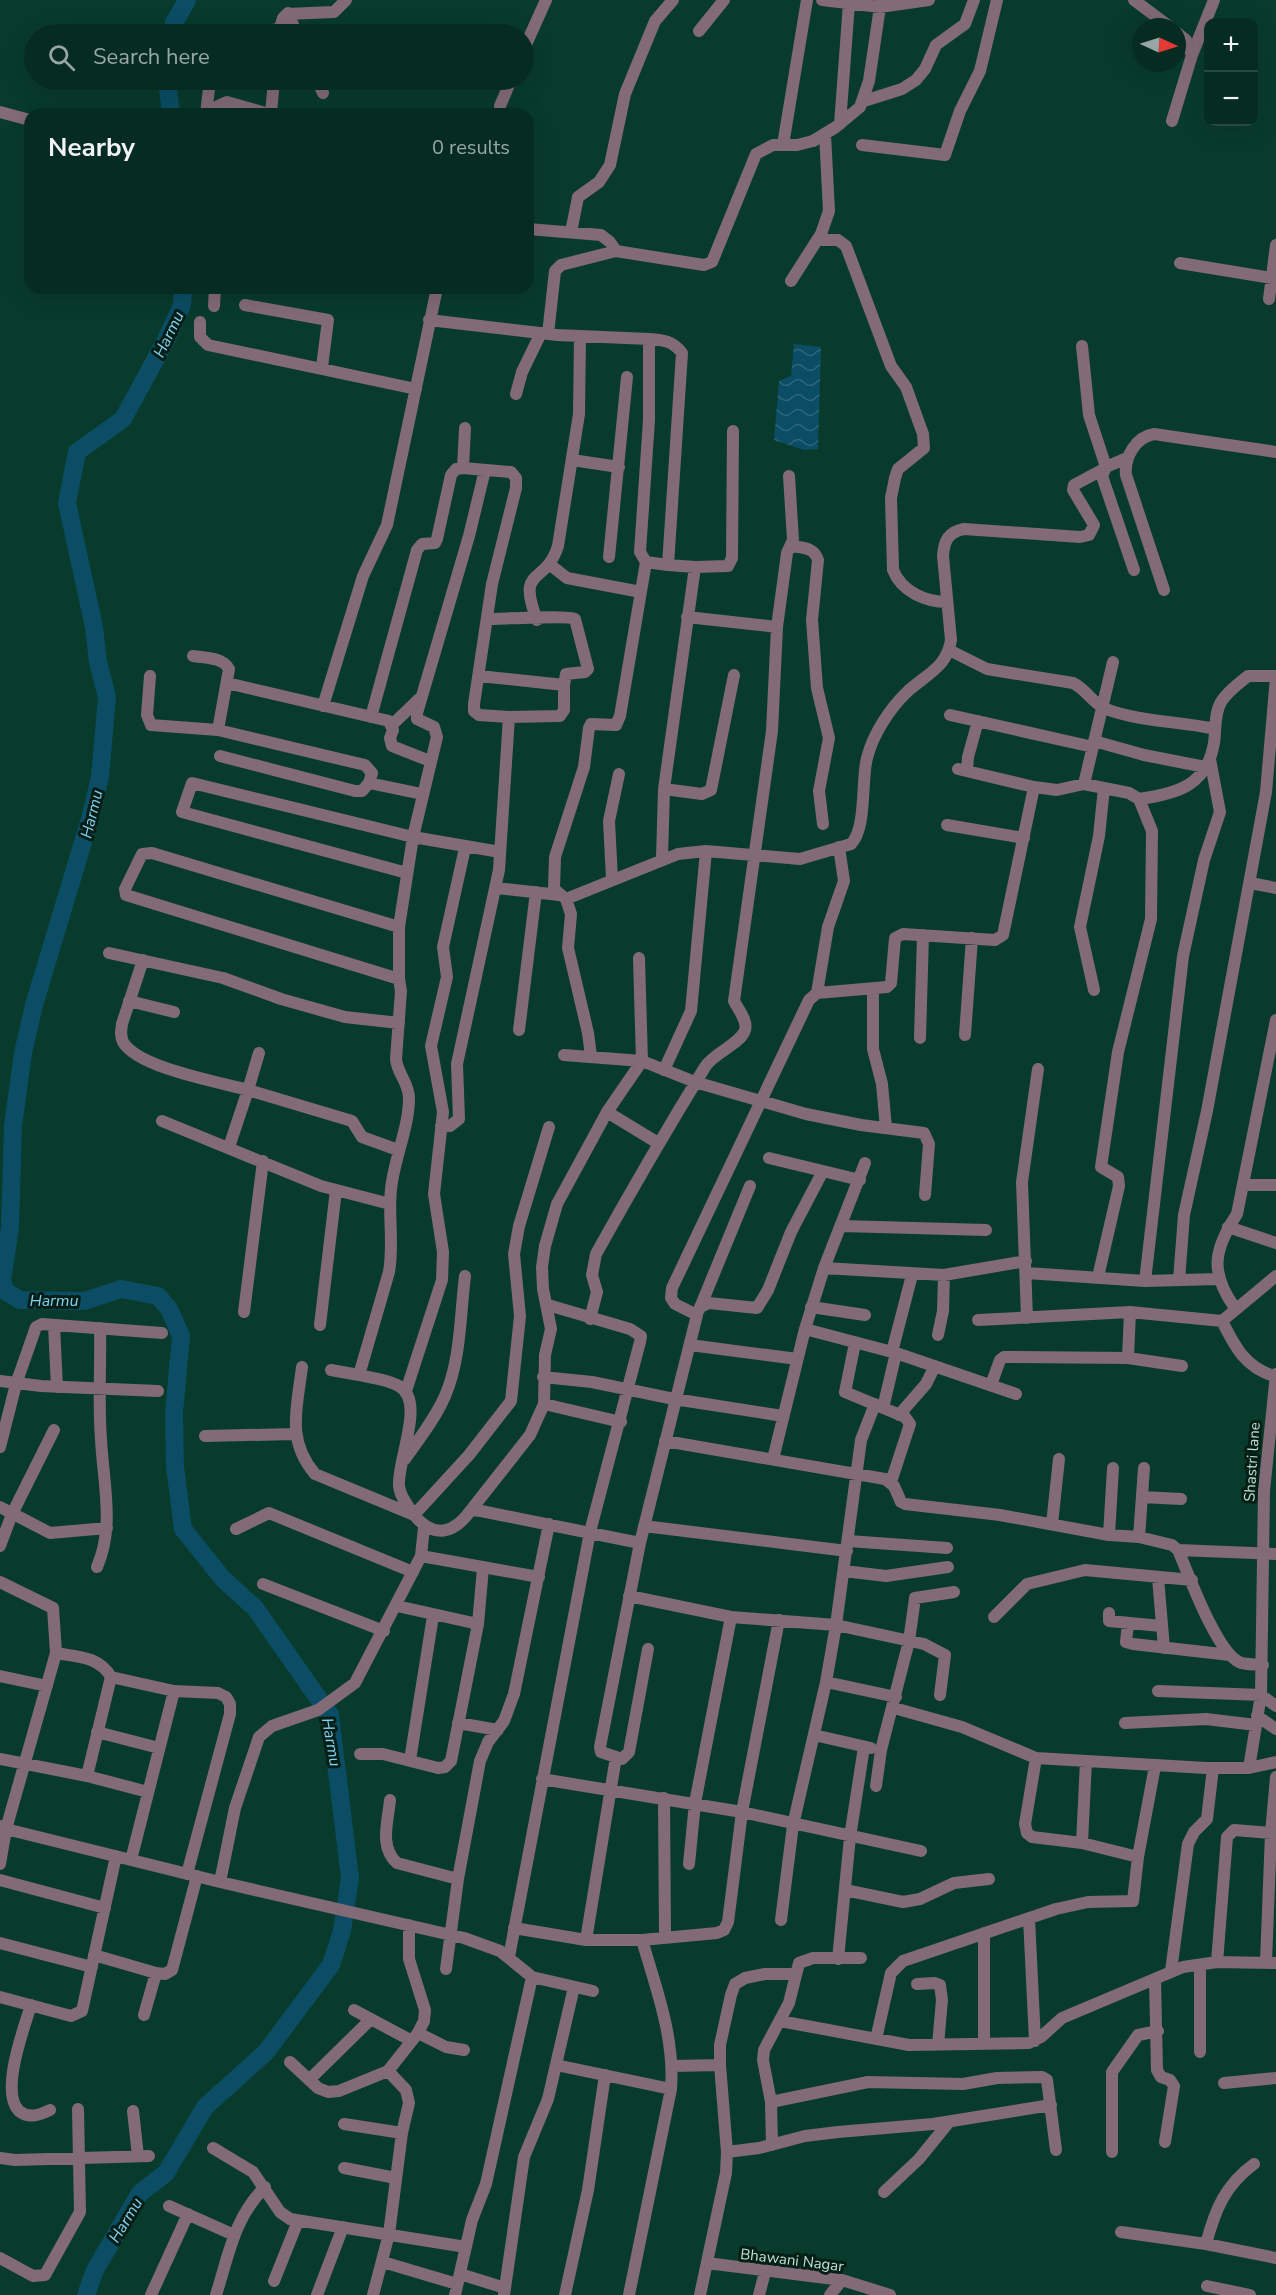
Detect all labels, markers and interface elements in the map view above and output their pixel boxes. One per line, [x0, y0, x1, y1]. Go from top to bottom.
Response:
north arrow [1132, 18, 1186, 72]
map controls [1204, 18, 1258, 126]
button: + [1204, 18, 1258, 72]
search box [24, 24, 534, 90]
icon: search [45, 41, 78, 74]
text: Search here [93, 42, 210, 72]
button: − [1204, 72, 1258, 126]
text: Nearby [48, 130, 135, 165]
text: 0 results [432, 134, 510, 161]
water label: Harmu [148, 308, 190, 361]
water label: Harmu [75, 788, 109, 841]
water label: Harmu [29, 1290, 79, 1312]
street label: Shastri lane [1239, 1422, 1265, 1502]
water label: Harmu [316, 1716, 346, 1768]
water label: Harmu [104, 2194, 148, 2247]
street label: Bhawani Nagar [739, 2244, 845, 2276]

